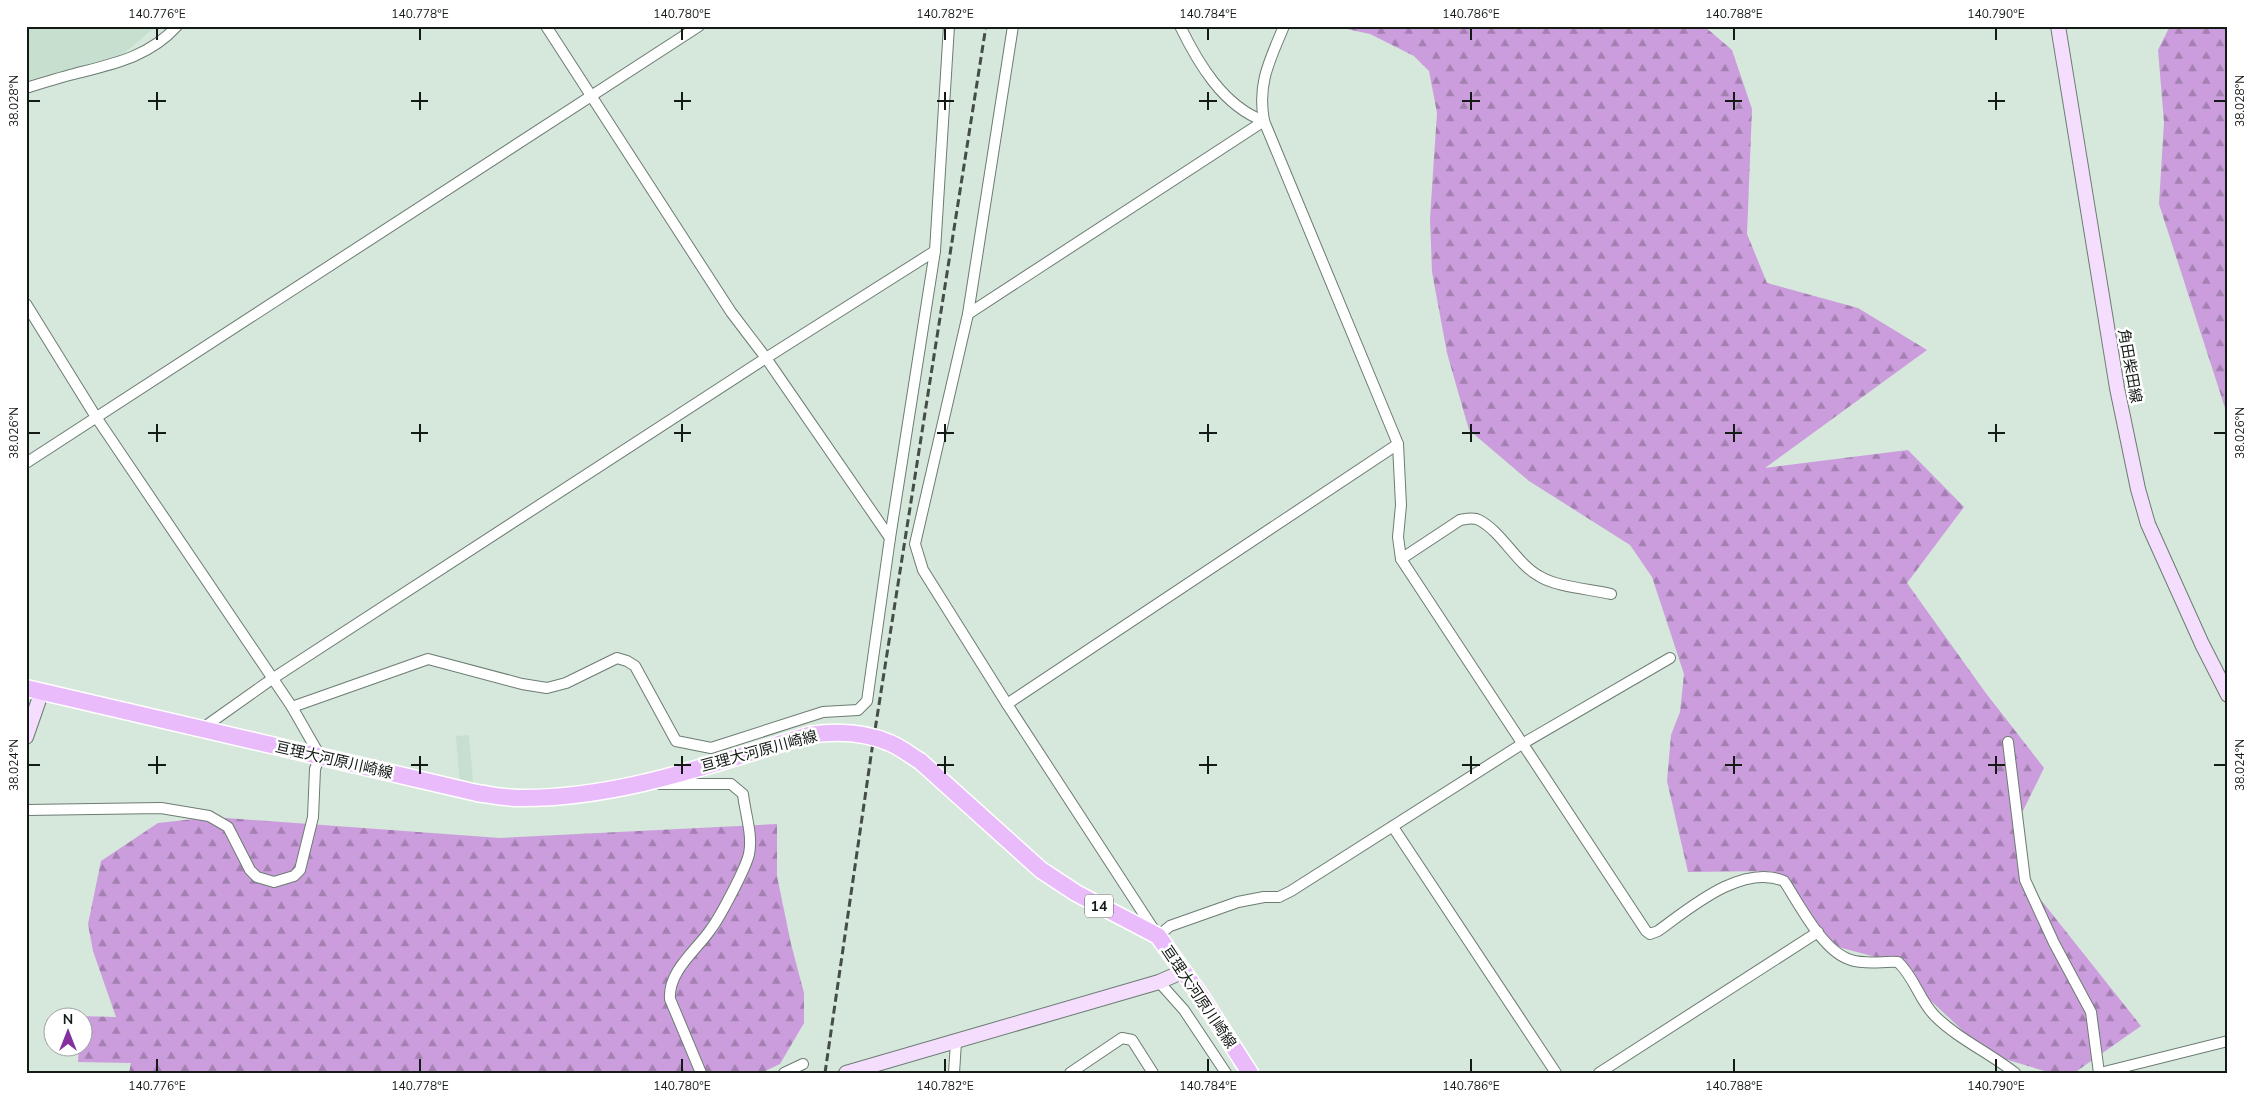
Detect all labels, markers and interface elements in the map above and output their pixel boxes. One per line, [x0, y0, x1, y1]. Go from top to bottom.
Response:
text: 140.776°E [128, 6, 186, 22]
text: 140.778°E [391, 6, 449, 22]
text: 140.780°E [653, 6, 711, 22]
text: 140.782°E [916, 6, 974, 22]
text: 140.784°E [1179, 6, 1237, 22]
text: 140.786°E [1442, 6, 1500, 22]
text: 140.788°E [1705, 6, 1763, 22]
text: 140.790°E [1967, 6, 2025, 22]
text: 38.028°N [6, 75, 22, 127]
text: 38.028°N [2232, 75, 2248, 127]
street label: 角田柴田線 [2114, 327, 2146, 405]
text: 38.026°N [6, 407, 22, 459]
text: 38.026°N [2232, 407, 2248, 459]
street label: 亘理大河原川崎線 [698, 726, 820, 776]
street label: 亘理大河原川崎線 [273, 737, 395, 783]
text: 38.024°N [6, 739, 22, 791]
text: 38.024°N [2232, 739, 2248, 791]
road number: 14 [1085, 894, 1113, 918]
street label: 亘理大河原川崎線 [1157, 942, 1241, 1052]
north arrow [42, 1006, 92, 1056]
text: N [63, 1010, 73, 1029]
text: 140.776°E [128, 1078, 186, 1094]
text: 140.778°E [391, 1078, 449, 1094]
text: 140.780°E [653, 1078, 711, 1094]
text: 140.782°E [916, 1078, 974, 1094]
text: 140.784°E [1179, 1078, 1237, 1094]
text: 140.786°E [1442, 1078, 1500, 1094]
text: 140.788°E [1705, 1078, 1763, 1094]
text: 140.790°E [1967, 1078, 2025, 1094]

